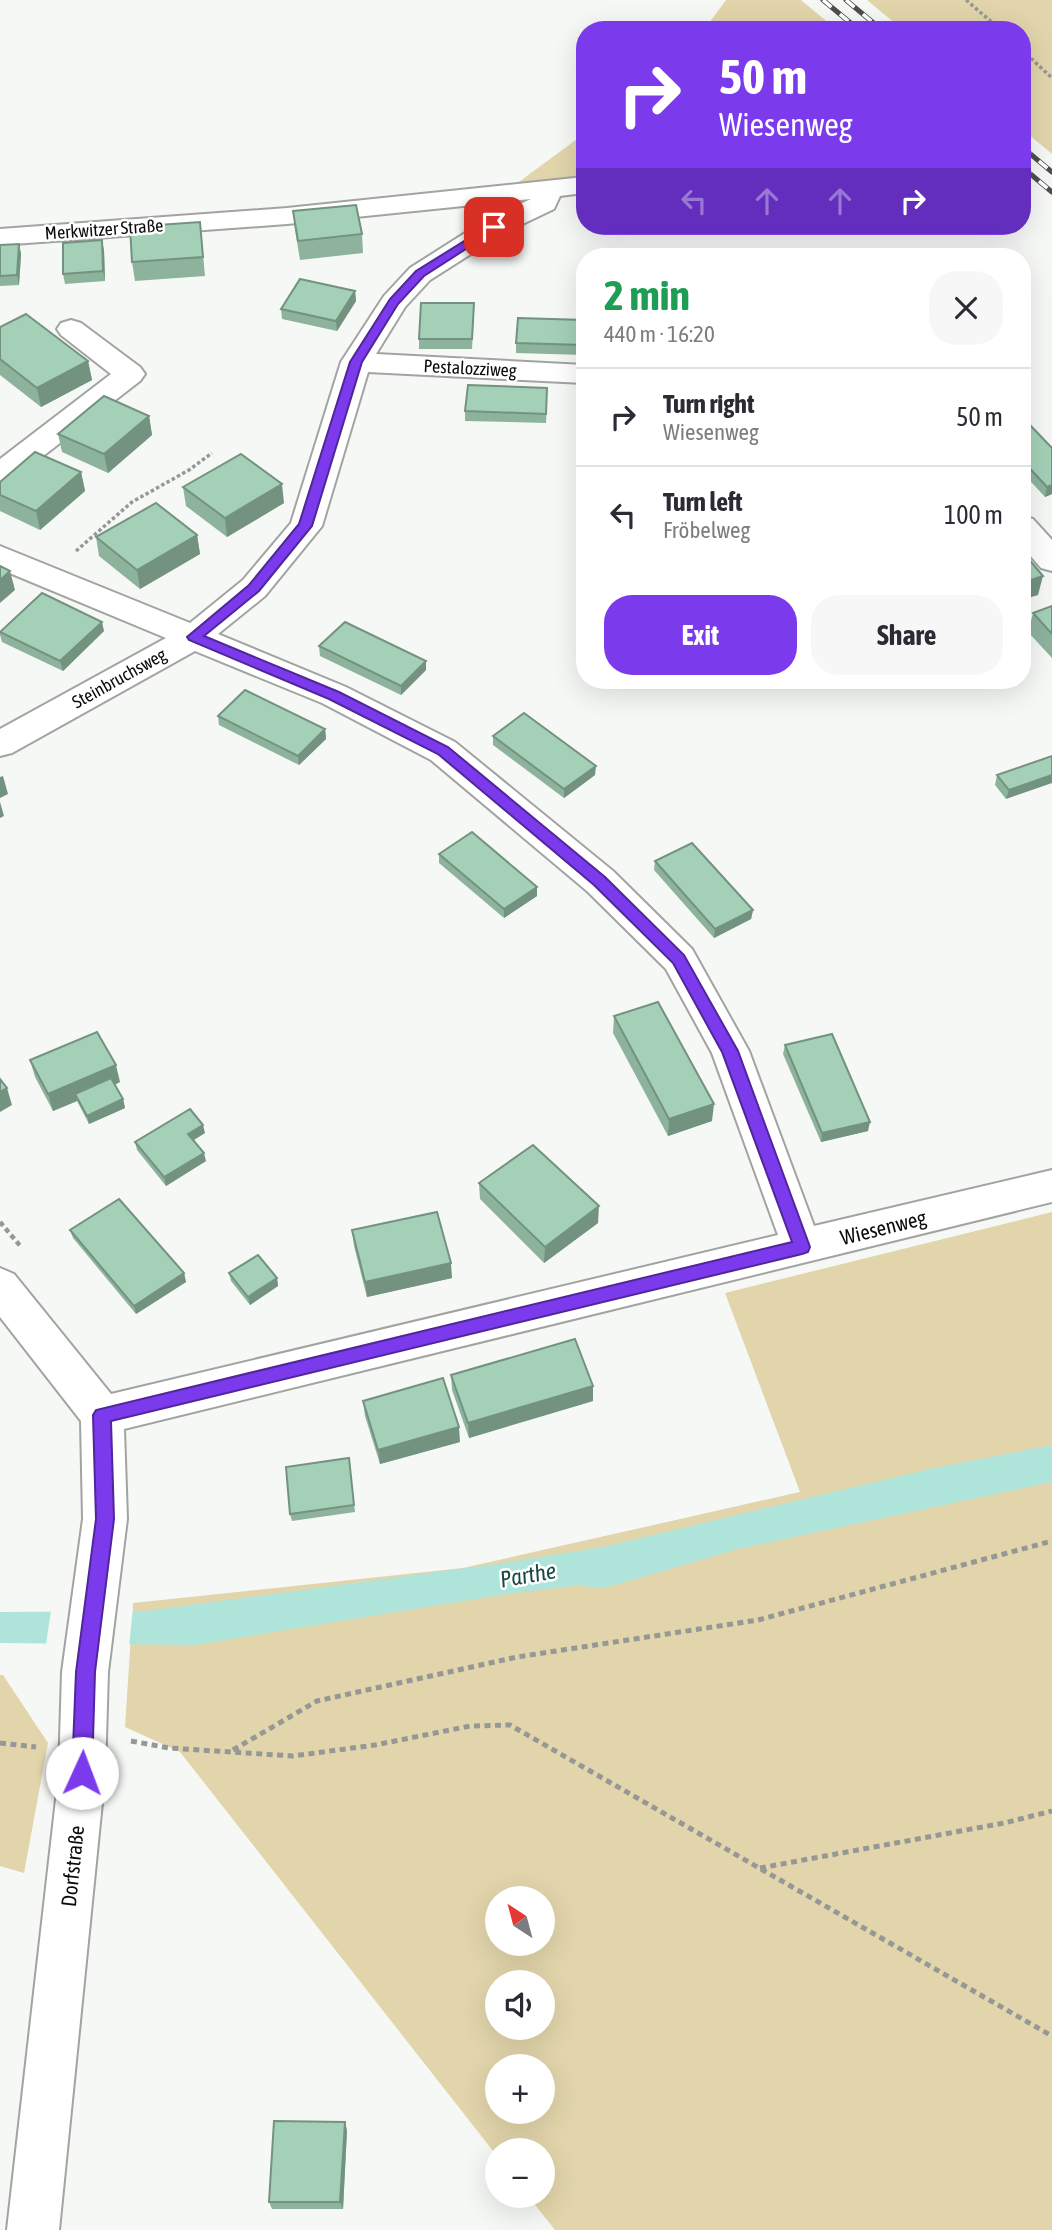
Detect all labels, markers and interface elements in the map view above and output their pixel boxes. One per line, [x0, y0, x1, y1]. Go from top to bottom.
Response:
text: 50 m [719, 48, 807, 104]
icon: right [604, 49, 695, 140]
text: Wiesenweg [719, 106, 853, 143]
icon: left [675, 182, 713, 220]
icon: ahead [748, 182, 786, 220]
icon: ahead [821, 182, 859, 220]
icon: right [894, 182, 932, 220]
pin [464, 197, 524, 257]
icon: arrive [475, 208, 513, 246]
street label: Merkwitzer Straße [44, 214, 164, 244]
text: 2 min [604, 271, 690, 319]
button: close [929, 271, 1003, 345]
text: 440 m · 16:20 [604, 321, 715, 347]
street label: Pestalozziweg [423, 355, 517, 381]
text: Turn right [663, 389, 754, 419]
icon: right [604, 398, 642, 436]
text: 50 m [956, 402, 1003, 432]
text: Wiesenweg [663, 419, 759, 445]
text: Turn left [663, 487, 743, 517]
icon: left [604, 496, 642, 534]
text: 100 m [944, 500, 1003, 530]
text: Fröbelweg [663, 517, 750, 543]
button: Exit [604, 595, 797, 675]
button: Share [811, 595, 1003, 675]
street label: Steinbruchsweg [68, 643, 170, 712]
street label: Wiesenweg [838, 1205, 928, 1249]
water label: Parthe [498, 1557, 558, 1593]
position arrow [45, 1736, 119, 1810]
street label: Dorfstraße [56, 1824, 88, 1908]
north arrow [485, 1886, 555, 1956]
map controls [485, 1886, 555, 2208]
button: sound [485, 1970, 555, 2040]
button: + [485, 2054, 555, 2124]
button: − [485, 2138, 555, 2208]

